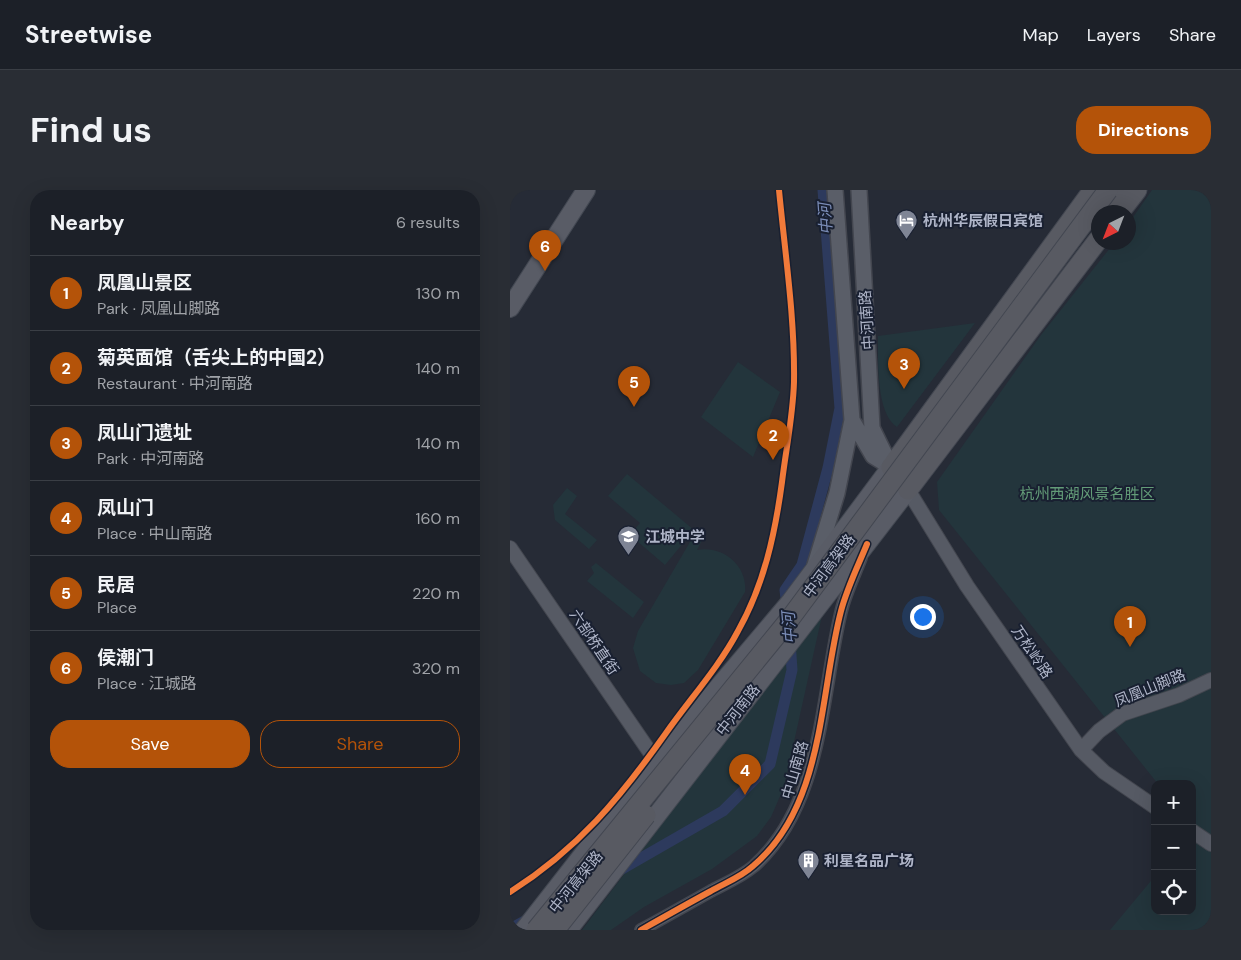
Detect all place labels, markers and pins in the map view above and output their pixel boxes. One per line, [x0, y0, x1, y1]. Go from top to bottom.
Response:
hotel icon: 杭州华辰假日宾馆 [895, 209, 919, 240]
place label: 杭州华辰假日宾馆 [923, 211, 1043, 231]
pin: 6 [529, 230, 561, 271]
pin: 3 [888, 348, 920, 389]
pin: 5 [618, 366, 650, 407]
pin: 2 [757, 419, 789, 460]
school or university icon: 江城中学 [617, 525, 641, 556]
place label: 江城中学 [645, 527, 705, 547]
pin: 1 [1114, 606, 1146, 647]
pin: 4 [729, 754, 761, 795]
building icon: 利星名品广场 [796, 849, 820, 880]
place label: 利星名品广场 [824, 851, 914, 871]

